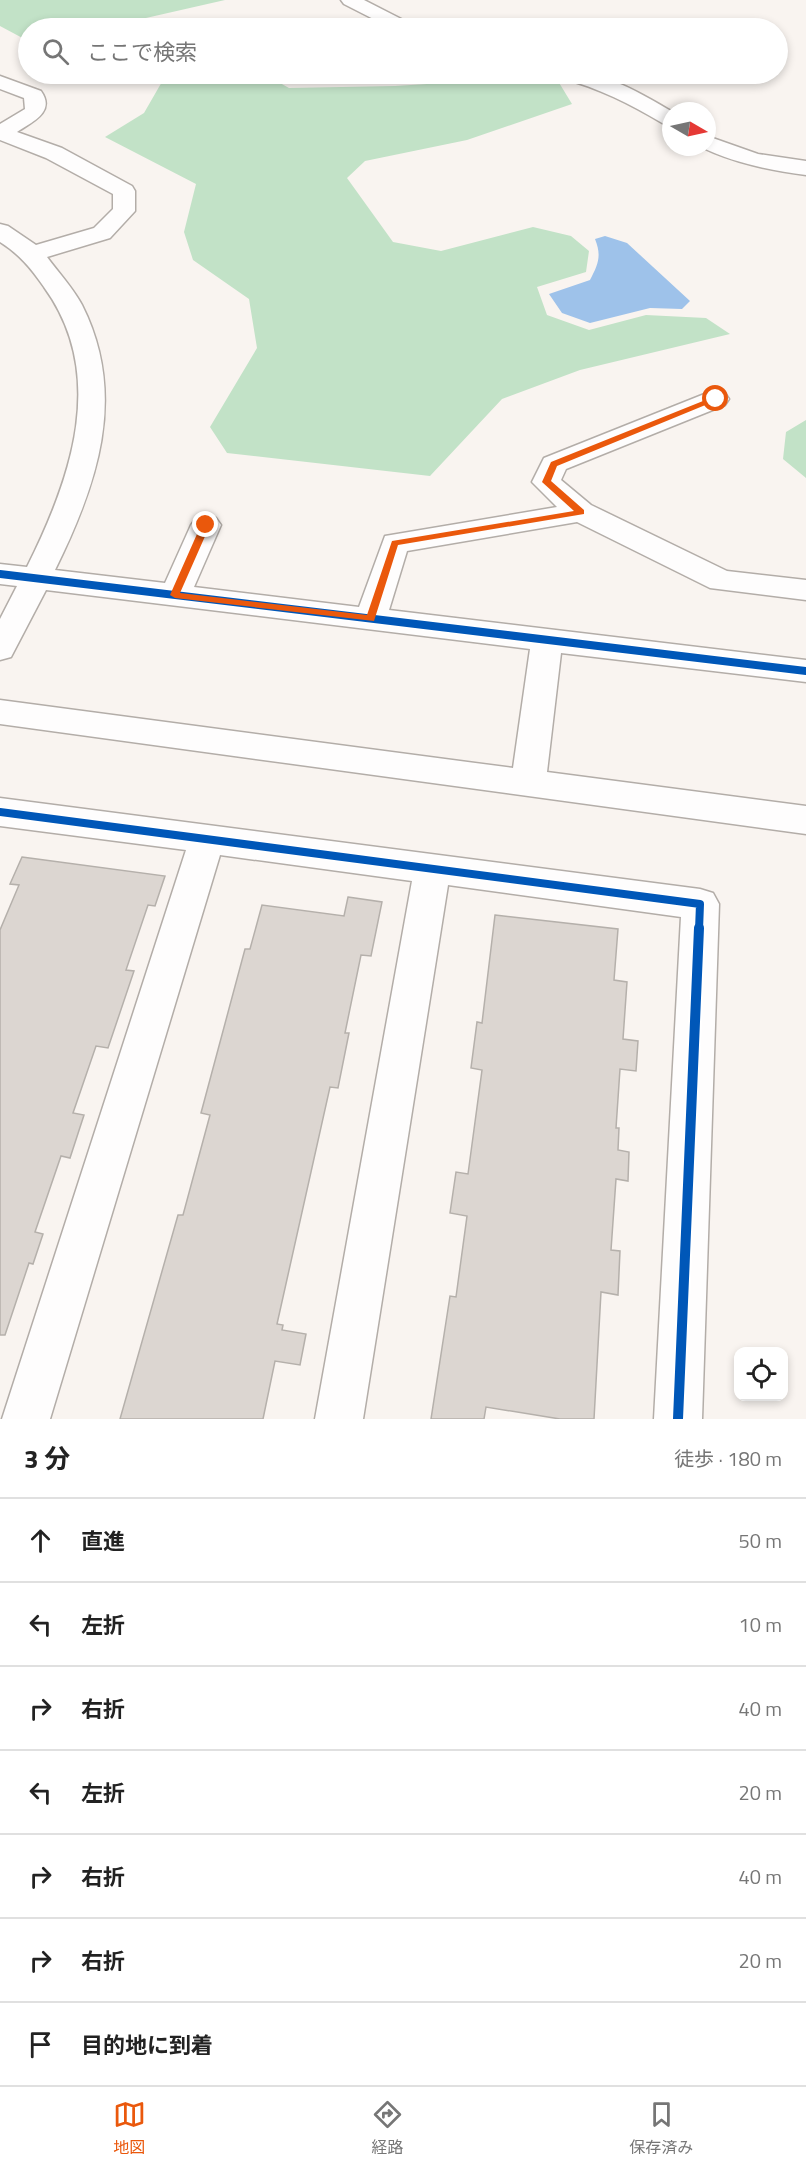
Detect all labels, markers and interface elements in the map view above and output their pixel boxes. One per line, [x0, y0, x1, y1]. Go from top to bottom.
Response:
search box [18, 18, 788, 84]
icon: search [39, 35, 72, 68]
text: ここで検索 [87, 35, 197, 69]
north arrow [662, 102, 716, 156]
route start [702, 385, 728, 411]
route end [192, 511, 218, 537]
map controls [734, 1347, 788, 1401]
button: locate [734, 1347, 788, 1401]
text: 3 分 [24, 1439, 70, 1478]
text: 徒歩 · 180 m [674, 1443, 782, 1474]
icon: ahead [24, 1524, 57, 1557]
text: 直進 [81, 1524, 125, 1558]
text: 50 m [738, 1525, 782, 1556]
icon: left [24, 1608, 57, 1641]
text: 左折 [81, 1608, 125, 1642]
text: 10 m [738, 1609, 782, 1640]
icon: right [24, 1692, 57, 1725]
text: 右折 [81, 1692, 125, 1726]
text: 40 m [738, 1693, 782, 1724]
icon: left [24, 1776, 57, 1809]
text: 左折 [81, 1776, 125, 1810]
text: 20 m [738, 1777, 782, 1808]
icon: right [24, 1860, 57, 1893]
text: 右折 [81, 1860, 125, 1894]
text: 40 m [738, 1861, 782, 1892]
icon: right [24, 1944, 57, 1977]
text: 右折 [81, 1944, 125, 1978]
text: 20 m [738, 1945, 782, 1976]
icon: arrive [24, 2028, 57, 2061]
text: 目的地に到着 [81, 2028, 213, 2062]
tab: 地図 [113, 2098, 146, 2159]
tab: 経路 [371, 2098, 404, 2159]
tab: 保存済み [629, 2098, 693, 2159]

